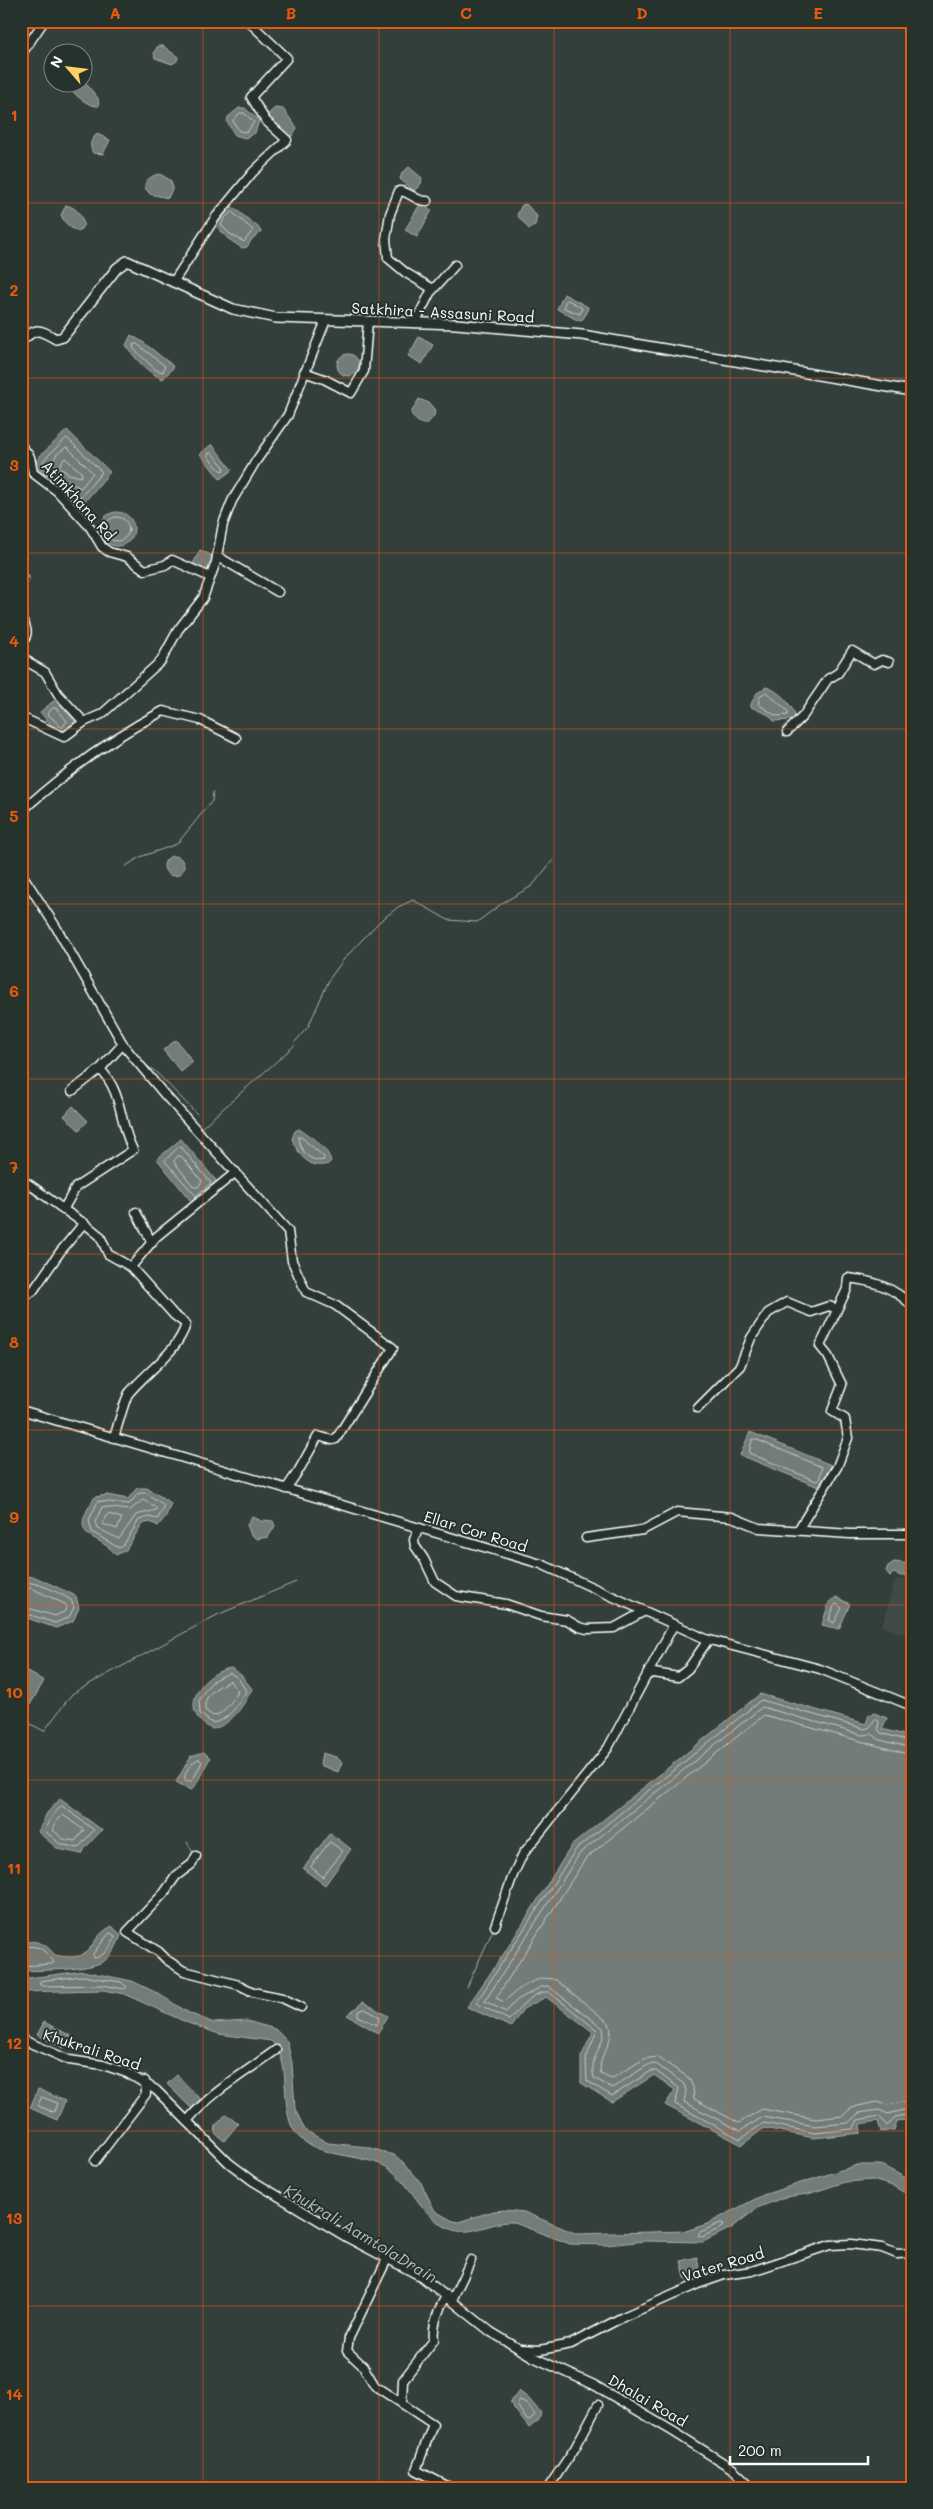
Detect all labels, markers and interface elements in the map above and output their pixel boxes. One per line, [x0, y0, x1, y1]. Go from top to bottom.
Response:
text: A [109, 2, 121, 23]
text: B [286, 2, 296, 23]
text: C [460, 2, 472, 23]
text: D [636, 2, 648, 23]
text: E [813, 2, 823, 23]
north arrow [42, 42, 92, 92]
text: N [45, 53, 67, 71]
text: 1 [10, 104, 18, 125]
text: 2 [10, 279, 19, 300]
street label: Satkhira - Assasuni Road [351, 297, 535, 327]
text: 3 [9, 454, 19, 475]
street label: Atimkhana Rd [38, 456, 120, 544]
text: 4 [9, 630, 19, 651]
text: 5 [9, 805, 19, 826]
text: 6 [9, 980, 19, 1001]
text: 7 [10, 1156, 19, 1177]
text: 8 [9, 1331, 19, 1352]
text: 9 [9, 1506, 19, 1527]
street label: Ellar Cor Road [422, 1506, 530, 1556]
text: 10 [5, 1681, 23, 1702]
text: 11 [7, 1857, 21, 1878]
street label: Khukrali Road [41, 2024, 143, 2074]
text: 12 [6, 2032, 22, 2053]
water label: Khukrali AamtolaDrain [281, 2179, 442, 2287]
text: 13 [6, 2207, 23, 2228]
street label: Vater Road [680, 2242, 766, 2286]
street label: Dhalai Road [605, 2369, 691, 2431]
text: 14 [5, 2383, 23, 2404]
scale bar [730, 2434, 868, 2466]
text: 200 m [738, 2440, 782, 2460]

